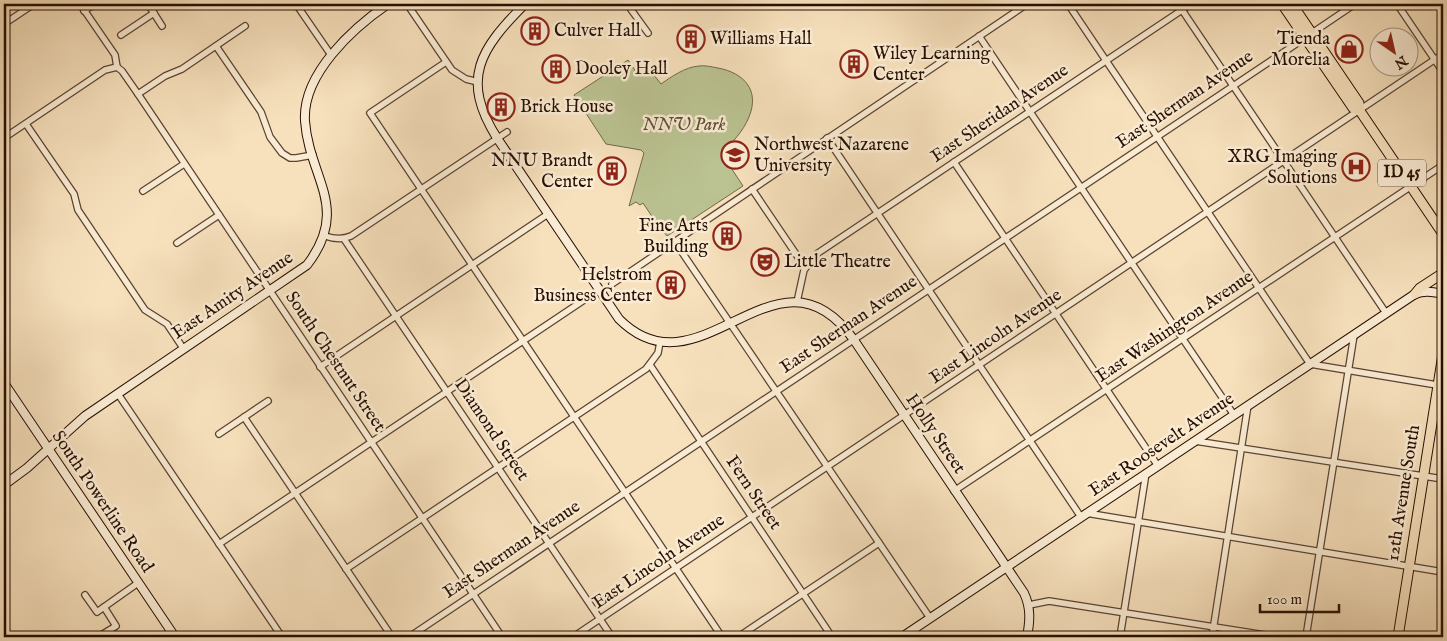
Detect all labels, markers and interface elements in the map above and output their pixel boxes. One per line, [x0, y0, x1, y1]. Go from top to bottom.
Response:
building icon: Culver Hall [520, 16, 550, 46]
place label: Culver Hall [554, 20, 641, 43]
building icon: Williams Hall [676, 24, 706, 54]
place label: Williams Hall [710, 28, 812, 51]
place label: Tienda Morelia [1271, 28, 1330, 72]
north arrow [1370, 28, 1420, 78]
shop icon: Tienda Morelia [1334, 34, 1364, 64]
place label: Wiley Learning Center [873, 43, 990, 87]
street label: East Sherman Avenue [1112, 46, 1258, 154]
building icon: Wiley Learning Center [839, 49, 869, 79]
text: N [1391, 51, 1412, 73]
building icon: Dooley Hall [541, 54, 571, 84]
place label: Dooley Hall [575, 58, 668, 81]
street label: East Sheridan Avenue [927, 59, 1073, 169]
building icon: Brick House [486, 92, 516, 122]
place label: Brick House [520, 96, 613, 119]
park label: NNU Park [643, 114, 725, 137]
place label: Northwest Nazarene University [754, 134, 909, 178]
school or university icon: Northwest Nazarene University [720, 140, 750, 170]
place label: XRG Imaging Solutions [1228, 146, 1337, 190]
place label: NNU Brandt Center [491, 150, 593, 194]
hospital icon: XRG Imaging Solutions [1341, 152, 1371, 182]
building icon: NNU Brandt Center [597, 156, 627, 186]
road number: ID 45 [1378, 160, 1426, 187]
place label: Fine Arts Building [639, 215, 708, 259]
building icon: Fine Arts Building [712, 221, 742, 251]
street label: East Amity Avenue [168, 247, 298, 345]
theatre icon: Little Theatre [750, 247, 780, 277]
place label: Little Theatre [784, 251, 891, 274]
place label: Helstrom Business Center [533, 264, 652, 308]
street label: East Washington Avenue [1092, 266, 1258, 388]
building icon: Helstrom Business Center [656, 270, 686, 300]
street label: East Sherman Avenue [776, 271, 922, 379]
street label: East Lincoln Avenue [925, 284, 1067, 390]
street label: South Chestnut Street [279, 287, 391, 437]
street label: Diamond Street [448, 375, 534, 485]
street label: East Roosevelt Avenue [1085, 388, 1239, 502]
street label: Holly Street [900, 389, 970, 479]
street label: 12th Avenue South [1382, 423, 1426, 563]
street label: South Powerline Road [46, 427, 158, 578]
street label: Fern Street [720, 452, 786, 534]
street label: East Sherman Avenue [439, 496, 585, 604]
street label: East Lincoln Avenue [588, 509, 730, 615]
scale bar [1260, 581, 1338, 613]
text: 100 m [1267, 590, 1303, 609]

